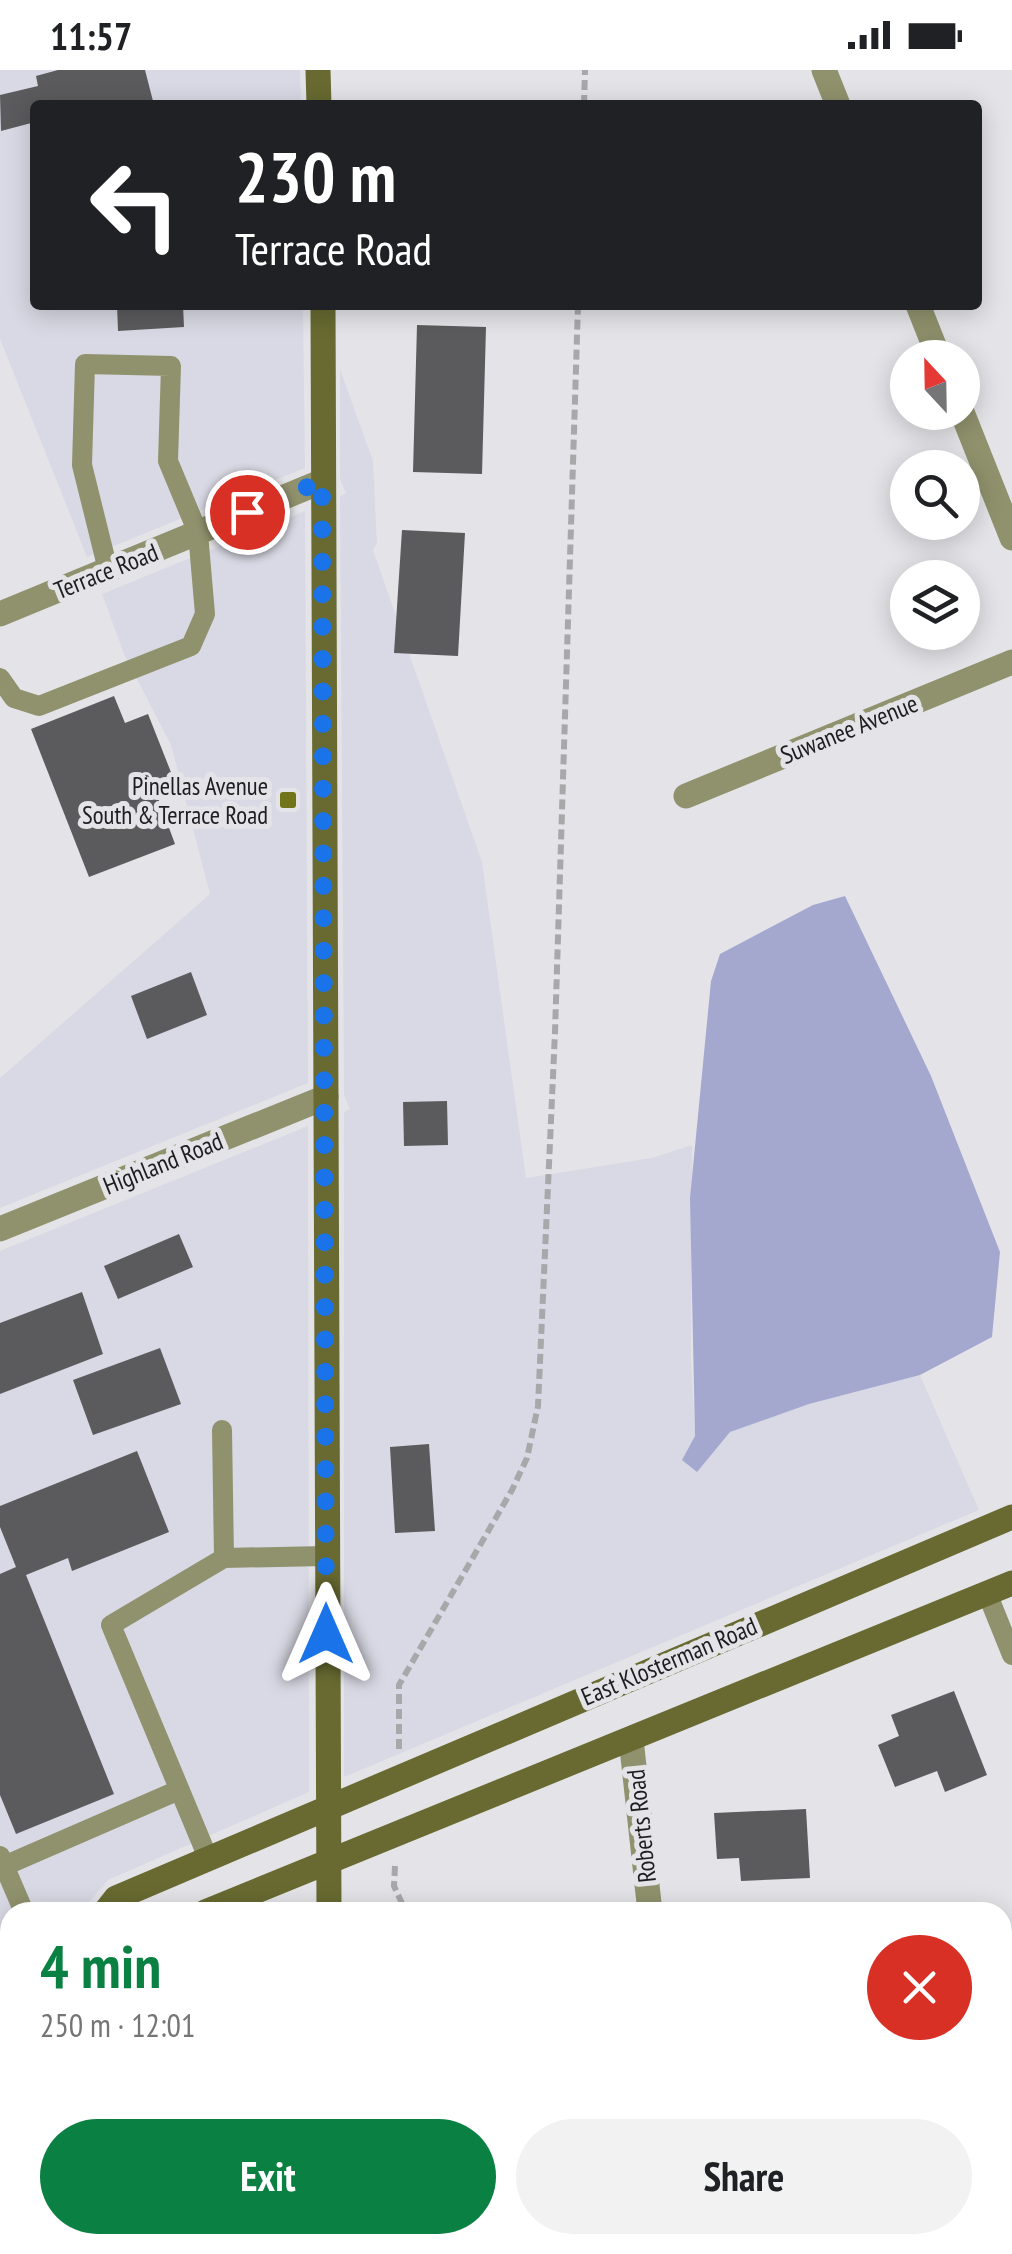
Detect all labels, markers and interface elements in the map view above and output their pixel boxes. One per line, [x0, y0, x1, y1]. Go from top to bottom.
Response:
text: 11:57 [50, 11, 132, 60]
text: 230 m [235, 131, 396, 221]
icon: left [70, 140, 200, 270]
text: Terrace Road [235, 219, 432, 277]
north arrow [890, 340, 980, 430]
map controls [890, 340, 980, 650]
button: search [890, 450, 980, 540]
pin [205, 470, 290, 555]
icon: arrive [220, 485, 275, 540]
street label: Terrace Road [49, 536, 163, 606]
button: layers [890, 560, 980, 650]
street label: Suwanee Avenue [776, 687, 922, 771]
place label: Pinellas Avenue South & Terrace Road [82, 770, 268, 831]
marker: Pinellas Avenue South & Terrace Road [277, 789, 299, 811]
street label: Highland Road [98, 1125, 228, 1201]
position arrow [274, 1582, 378, 1686]
street label: East Klosterman Road [576, 1610, 762, 1712]
street label: Roberts Road [619, 1768, 663, 1884]
text: 4 min [40, 1927, 161, 2005]
button: close [867, 1935, 972, 2040]
text: 250 m · 12:01 [40, 2004, 195, 2046]
button: Exit [40, 2119, 496, 2234]
button: Share [516, 2119, 972, 2234]

